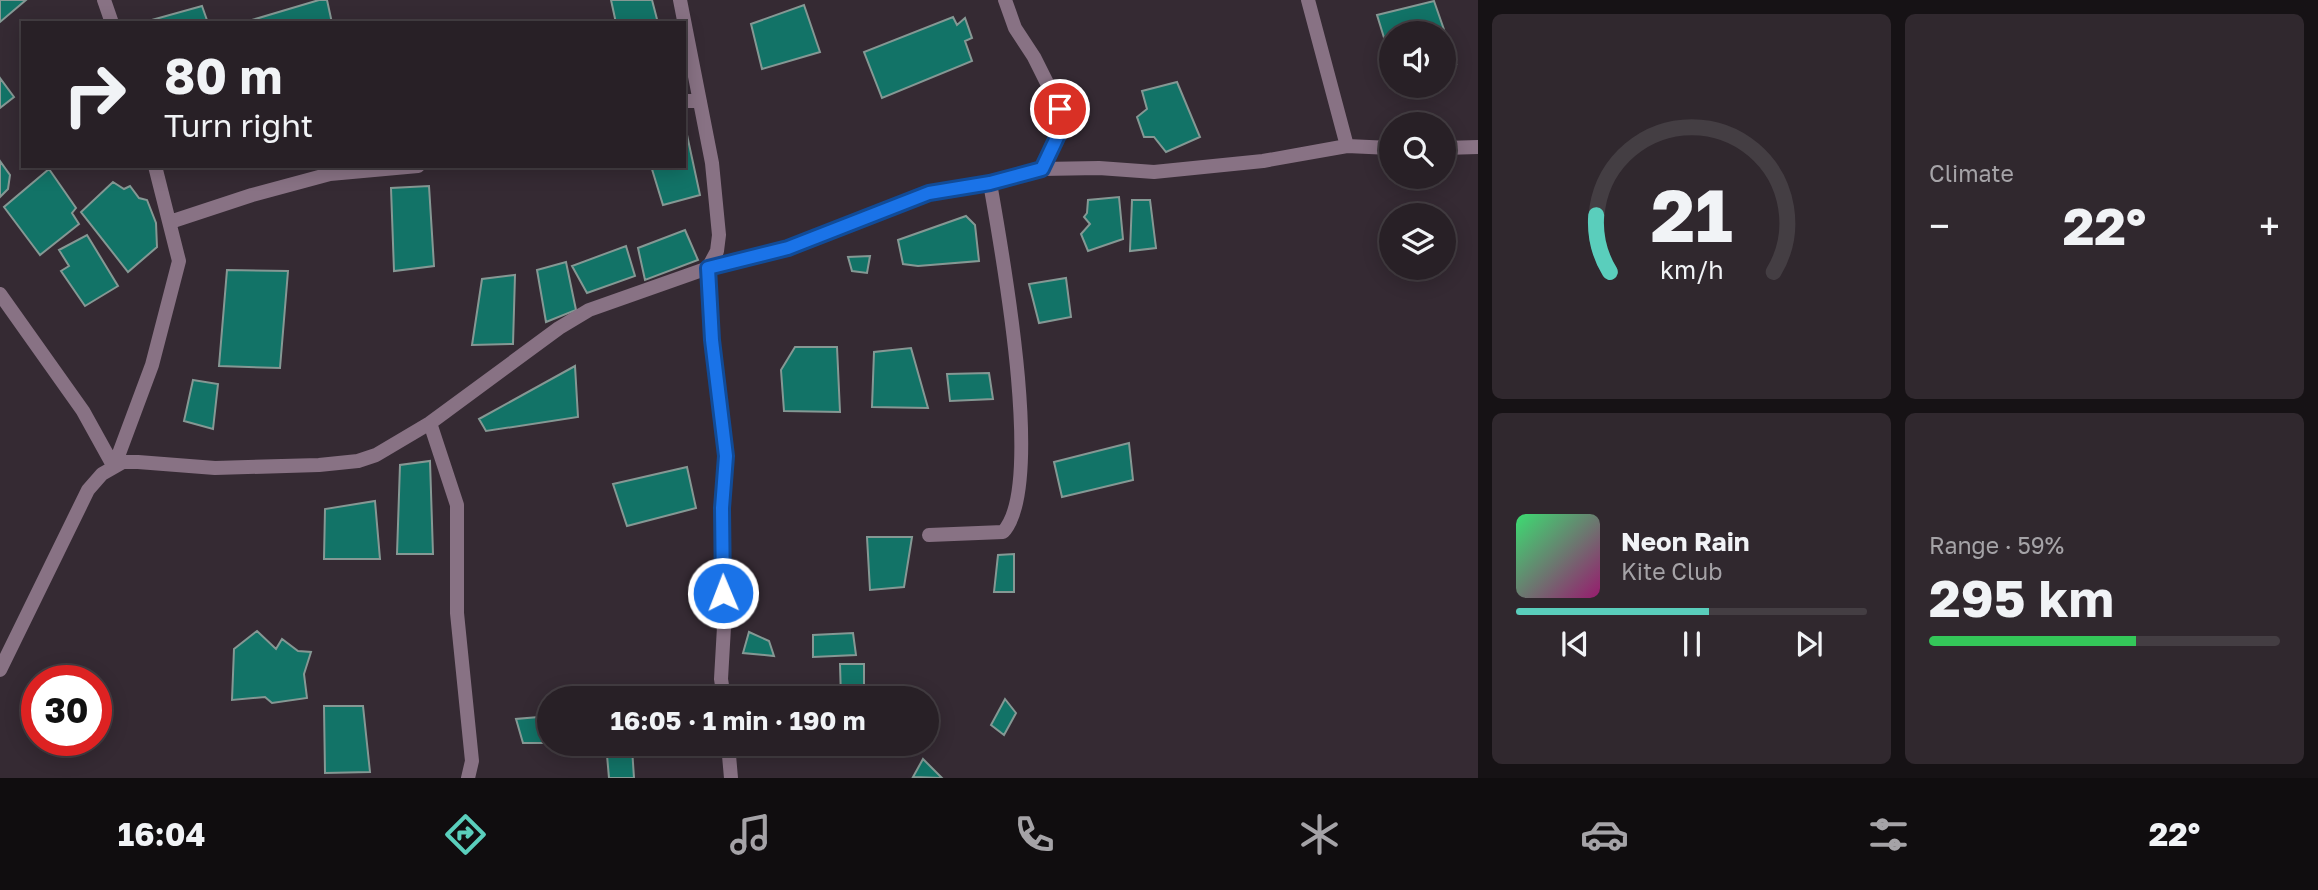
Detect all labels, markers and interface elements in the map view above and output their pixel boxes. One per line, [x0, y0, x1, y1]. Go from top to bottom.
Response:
map controls [1379, 21, 1456, 280]
button: sound [1379, 21, 1456, 98]
text: 80 m [164, 46, 282, 105]
icon: right [49, 49, 140, 140]
pin [1030, 79, 1090, 139]
icon: arrive [1041, 90, 1079, 128]
text: Turn right [164, 106, 313, 144]
button: search [1379, 112, 1456, 189]
text: Climate [1929, 159, 2014, 187]
text: 21 [1651, 172, 1732, 259]
text: 22° [2063, 194, 2146, 256]
button: layers [1379, 203, 1456, 280]
text: − [1929, 203, 1950, 248]
text: + [2259, 203, 2280, 248]
text: km/h [1660, 254, 1723, 285]
text: Neon Rain [1621, 526, 1750, 557]
text: Range · 59% [1929, 531, 2064, 559]
position arrow [686, 556, 760, 630]
text: Kite Club [1621, 557, 1722, 585]
text: 295 km [1929, 566, 2114, 628]
icon: previous [1556, 625, 1594, 663]
icon: pause [1673, 625, 1711, 663]
icon: next [1790, 625, 1828, 663]
speed limit sign: 30 [21, 665, 112, 756]
text: 16:05 · 1 min · 190 m [610, 705, 866, 736]
icon: directions [441, 810, 490, 859]
icon: music [726, 810, 775, 859]
icon: phone [1010, 810, 1059, 859]
icon: climate [1295, 810, 1344, 859]
icon: car [1580, 810, 1629, 859]
icon: filters [1864, 810, 1913, 859]
text: 16:04 [118, 815, 206, 853]
text: 22° [2149, 815, 2200, 853]

